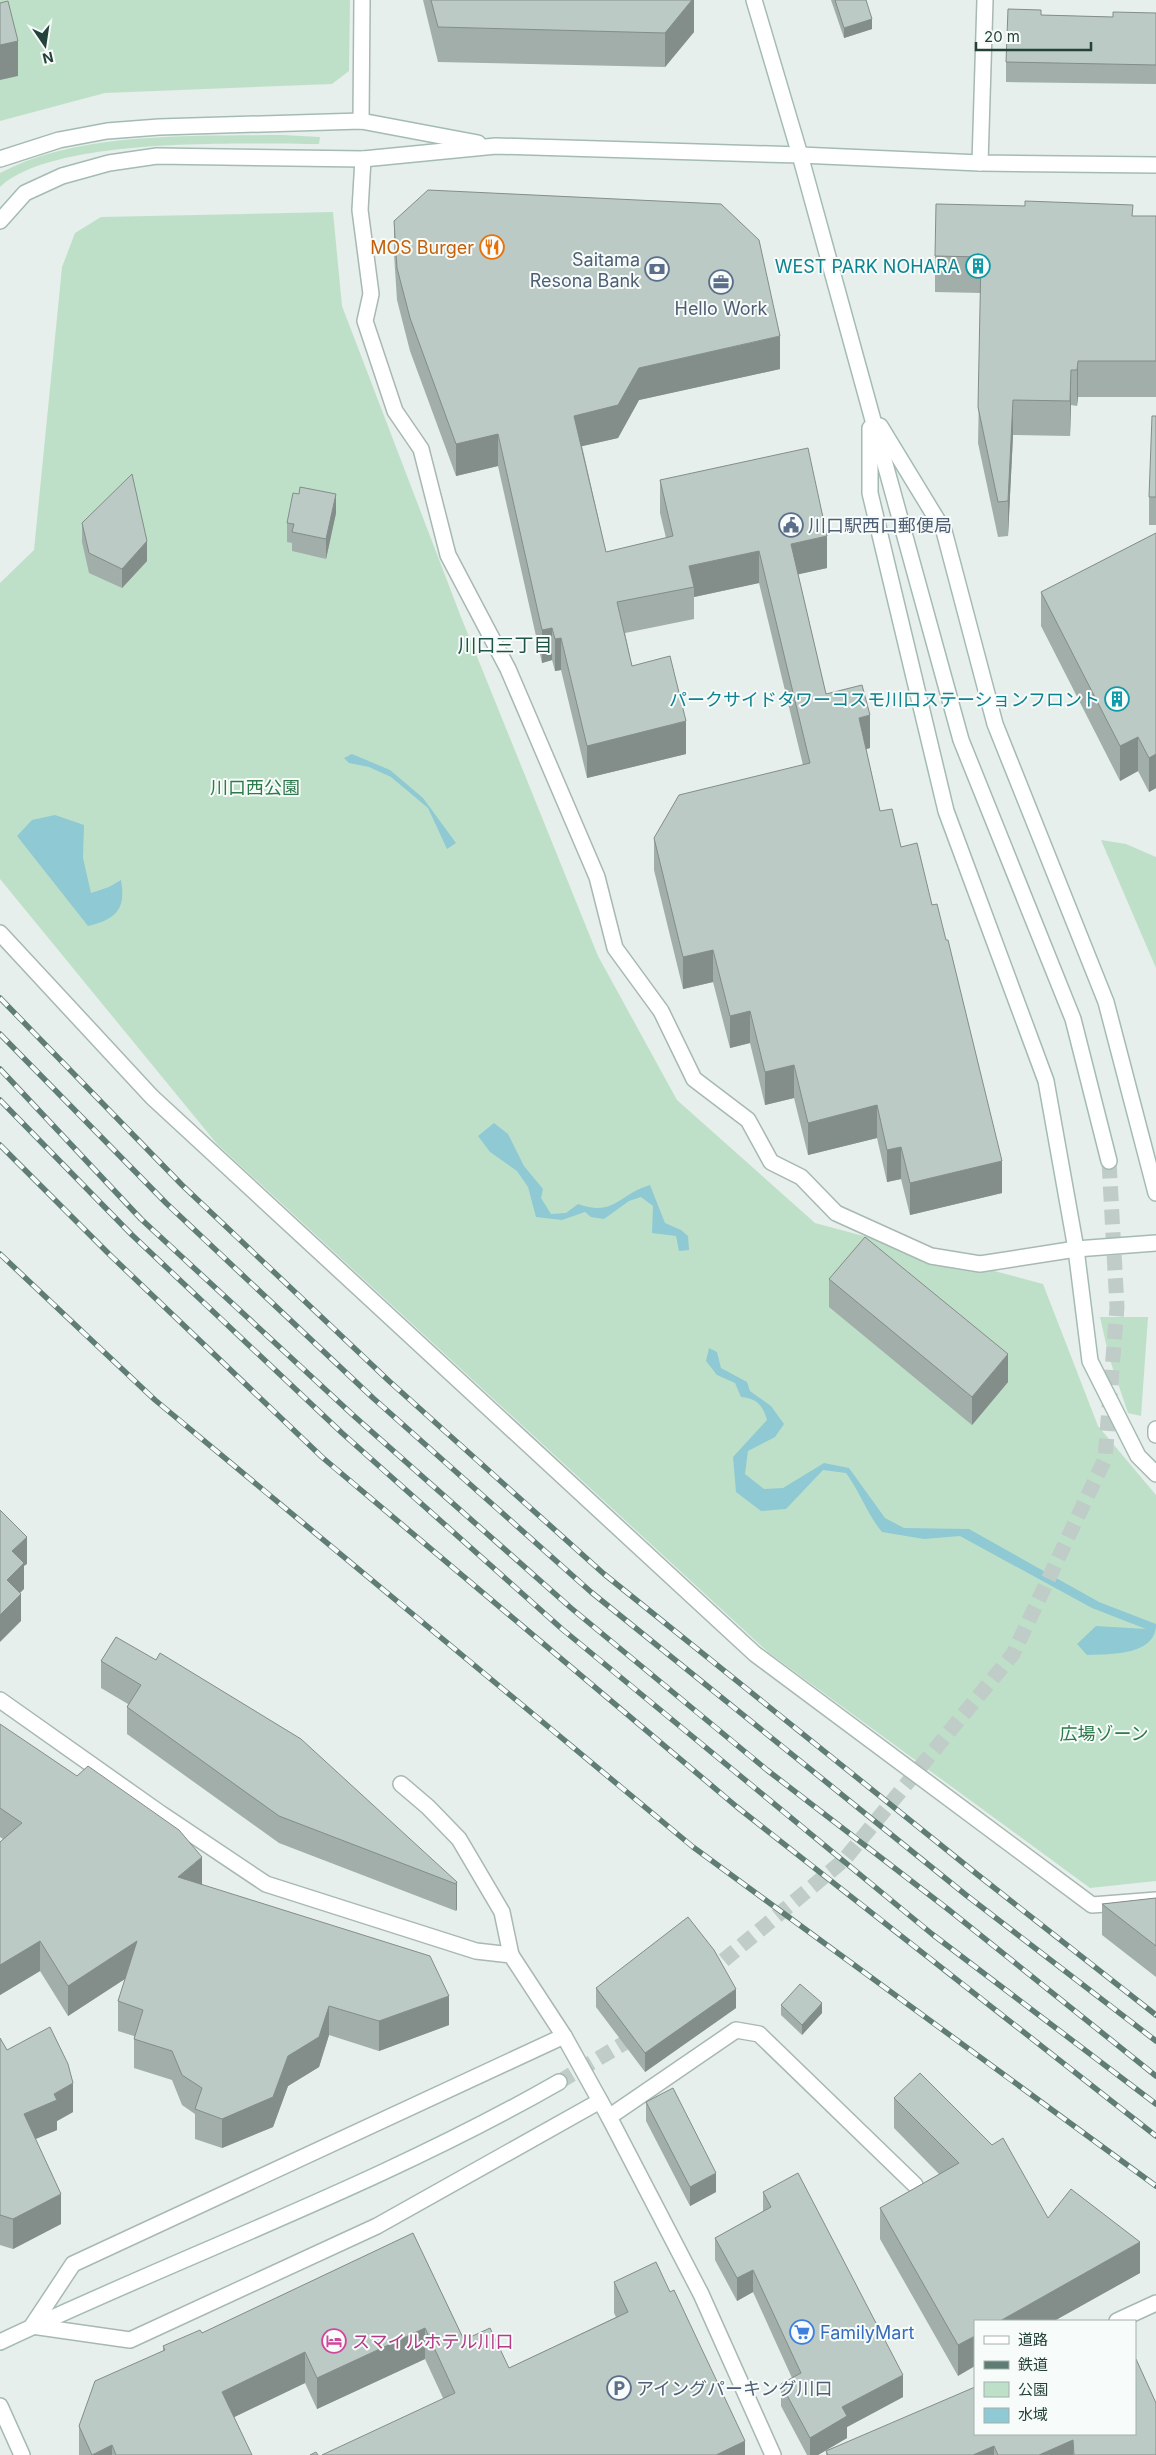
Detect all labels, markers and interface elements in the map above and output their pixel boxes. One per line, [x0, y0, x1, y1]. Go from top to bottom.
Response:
north arrow [20, 20, 70, 70]
scale bar [976, 20, 1091, 52]
text: 20 m [984, 27, 1020, 46]
text: N [41, 49, 55, 68]
restaurant icon: MOS Burger [479, 234, 505, 260]
place label: MOS Burger [370, 237, 474, 258]
place label: Saitama Resona Bank [530, 249, 640, 291]
building icon: WEST PARK NOHARA [965, 253, 991, 279]
bank icon: Saitama Resona Bank [644, 256, 670, 282]
place label: WEST PARK NOHARA [775, 256, 960, 277]
office icon: Hello Work [708, 269, 734, 295]
place label: Hello Work [675, 298, 768, 319]
public building icon: 川口駅西口郵便局 [778, 512, 804, 538]
place label: 川口駅西口郵便局 [808, 515, 952, 536]
district label: 川口三丁目 [457, 634, 553, 657]
building icon: パークサイドタワーコスモ川口ステーションフロント [1104, 686, 1130, 712]
place label: パークサイドタワーコスモ川口ステーションフロント [669, 689, 1100, 710]
park label: 川口西公園 [210, 777, 300, 798]
park label: 広場ゾーン [1059, 1723, 1149, 1744]
supermarket icon: FamilyMart [789, 2319, 815, 2345]
legend [974, 2320, 1136, 2435]
place label: FamilyMart [820, 2322, 914, 2343]
hotel icon: スマイルホテル川口 [321, 2328, 347, 2354]
text: 道路 [1018, 2330, 1048, 2349]
place label: スマイルホテル川口 [352, 2331, 513, 2352]
text: 鉄道 [1018, 2355, 1048, 2374]
parking icon: アイングパーキング川口 [606, 2375, 632, 2401]
place label: アイングパーキング川口 [636, 2378, 833, 2399]
text: 公園 [1018, 2380, 1048, 2399]
text: 水域 [1018, 2405, 1048, 2424]

